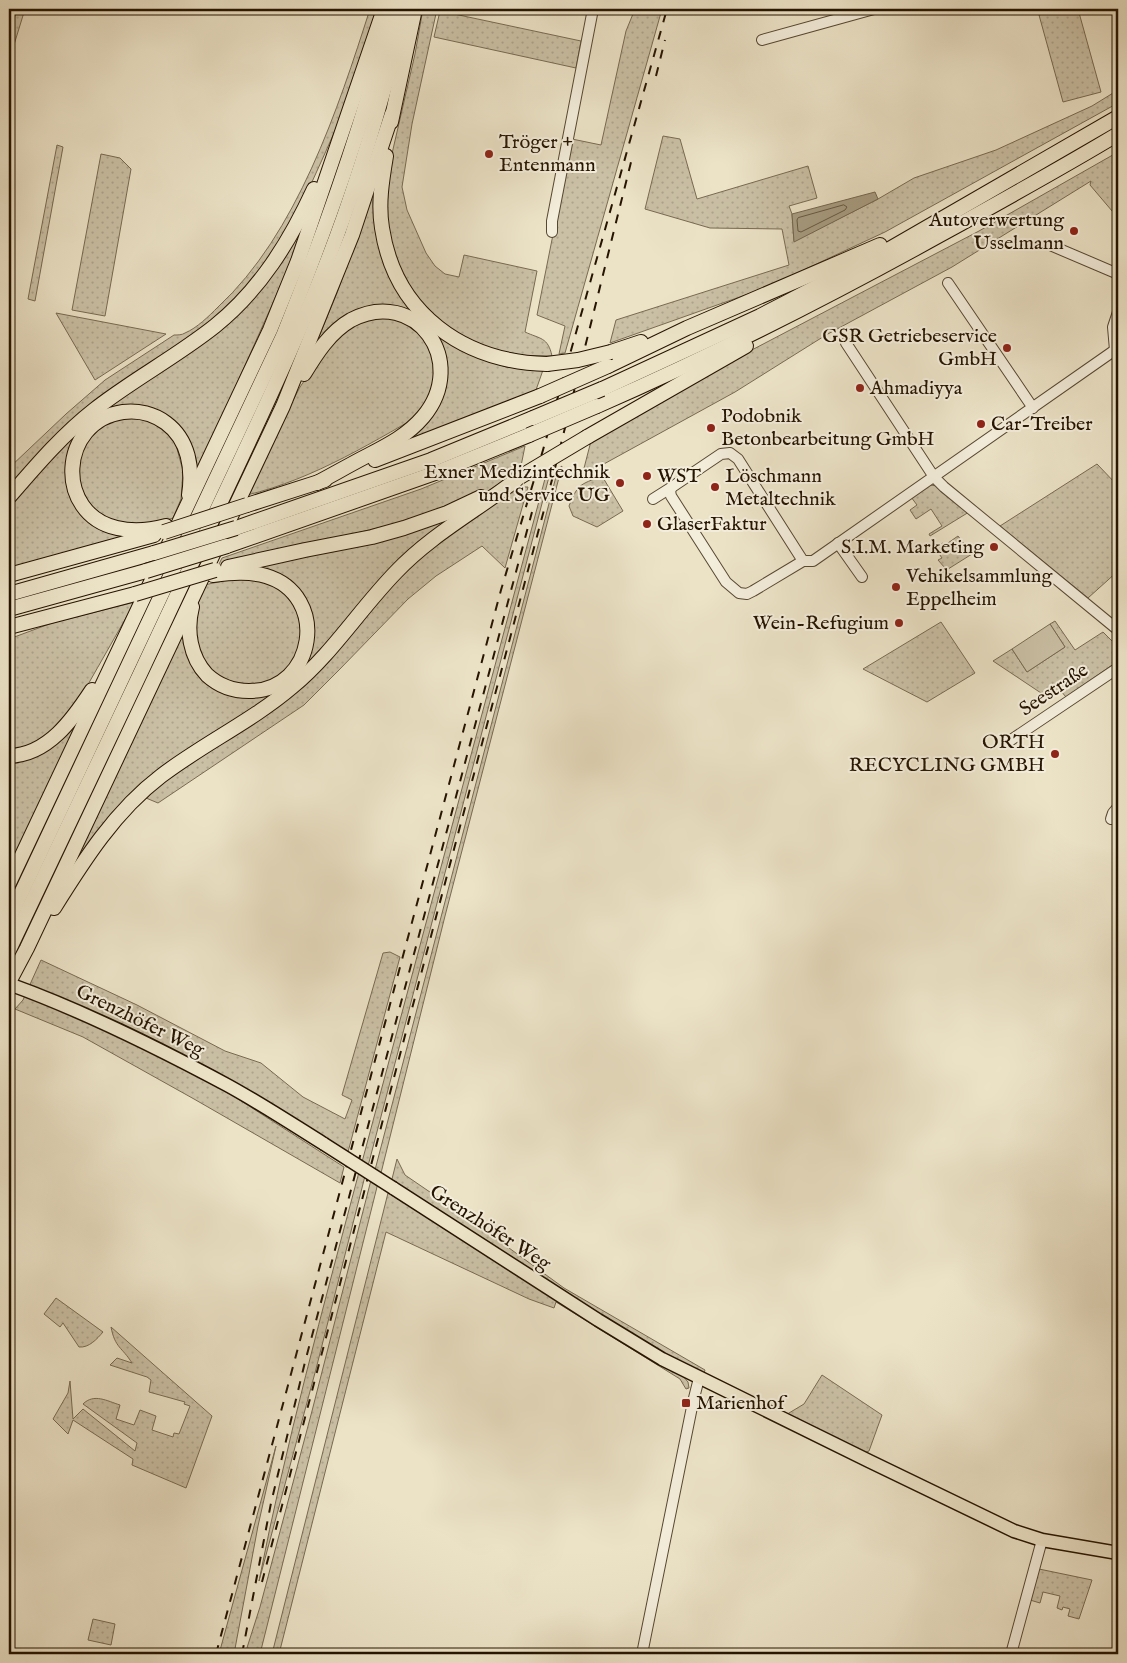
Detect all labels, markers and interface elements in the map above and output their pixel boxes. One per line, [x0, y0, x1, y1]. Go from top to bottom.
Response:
place label: Tröger + Entenmann [499, 130, 596, 178]
marker: Tröger + Entenmann [483, 148, 495, 160]
place label: Autoverwertung Usselmann [928, 208, 1065, 256]
marker: Autoverwertung Usselmann [1068, 225, 1080, 237]
place label: GSR Getriebeservice GmbH [822, 324, 997, 372]
marker: GSR Getriebeservice GmbH [1001, 342, 1013, 354]
place label: Ahmadiyya [869, 376, 963, 401]
marker: Ahmadiyya [854, 382, 866, 394]
place label: Podobnik Betonbearbeitung GmbH [721, 404, 935, 452]
place label: Car-Treiber [991, 412, 1093, 437]
marker: Car-Treiber [975, 418, 987, 430]
marker: Podobnik Betonbearbeitung GmbH [705, 422, 717, 434]
place label: Exner Medizintechnik und Service UG [424, 460, 610, 508]
place label: WST [657, 464, 701, 489]
place label: Löschmann Metaltechnik [725, 464, 836, 512]
marker: WST [641, 470, 653, 482]
marker: Exner Medizintechnik und Service UG [614, 477, 626, 489]
marker: Löschmann Metaltechnik [709, 481, 721, 493]
place label: GlaserFaktur [657, 512, 767, 537]
marker: GlaserFaktur [641, 518, 653, 530]
place label: S.I.M. Marketing [841, 535, 985, 560]
marker: S.I.M. Marketing [988, 541, 1000, 553]
place label: Vehikelsammlung Eppelheim [905, 564, 1053, 612]
marker: Vehikelsammlung Eppelheim [890, 581, 902, 593]
place label: Wein-Refugium [753, 611, 889, 636]
marker: Wein-Refugium [893, 617, 905, 629]
street label: Seestraße [1015, 658, 1093, 722]
place label: ORTH RECYCLING GMBH [849, 730, 1045, 778]
marker: ORTH RECYCLING GMBH [1049, 748, 1061, 760]
street label: Grenzhöfer Weg [72, 979, 209, 1063]
street label: Grenzhöfer Weg [425, 1179, 556, 1277]
place label: Marienhof [696, 1391, 788, 1416]
marker: Marienhof [680, 1397, 692, 1409]

